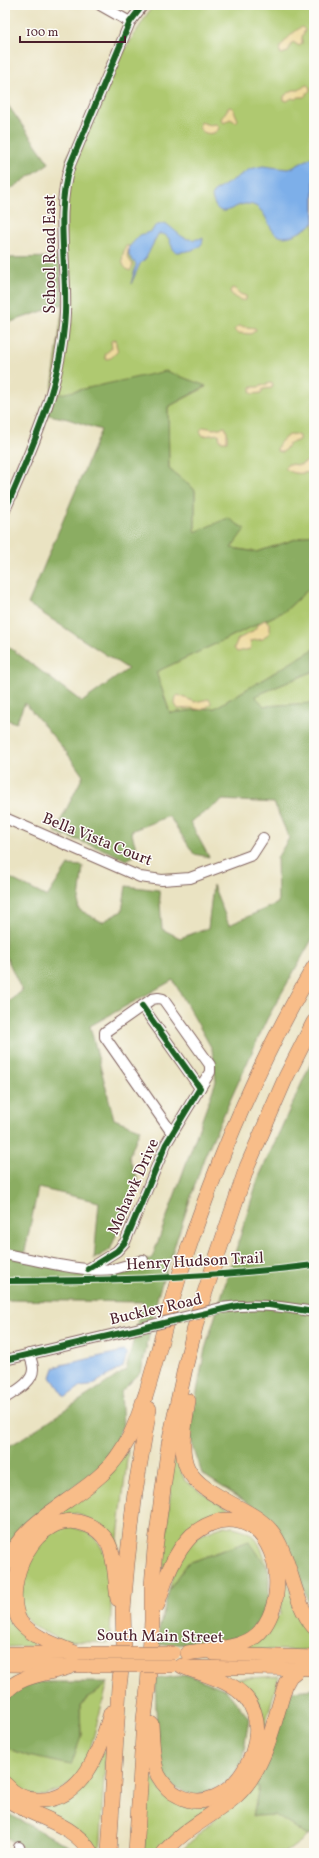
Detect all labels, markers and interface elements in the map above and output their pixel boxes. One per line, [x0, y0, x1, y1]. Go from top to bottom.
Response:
scale bar [20, 18, 125, 44]
text: 100 m [26, 25, 59, 41]
street label: School Road East [40, 194, 62, 314]
street label: Bella Vista Court [39, 808, 156, 872]
street label: Mohawk Drive [103, 1135, 165, 1239]
street label: Henry Hudson Trail [126, 1247, 265, 1277]
street label: Buckley Road [108, 1289, 204, 1331]
street label: South Main Street [96, 1625, 224, 1649]

